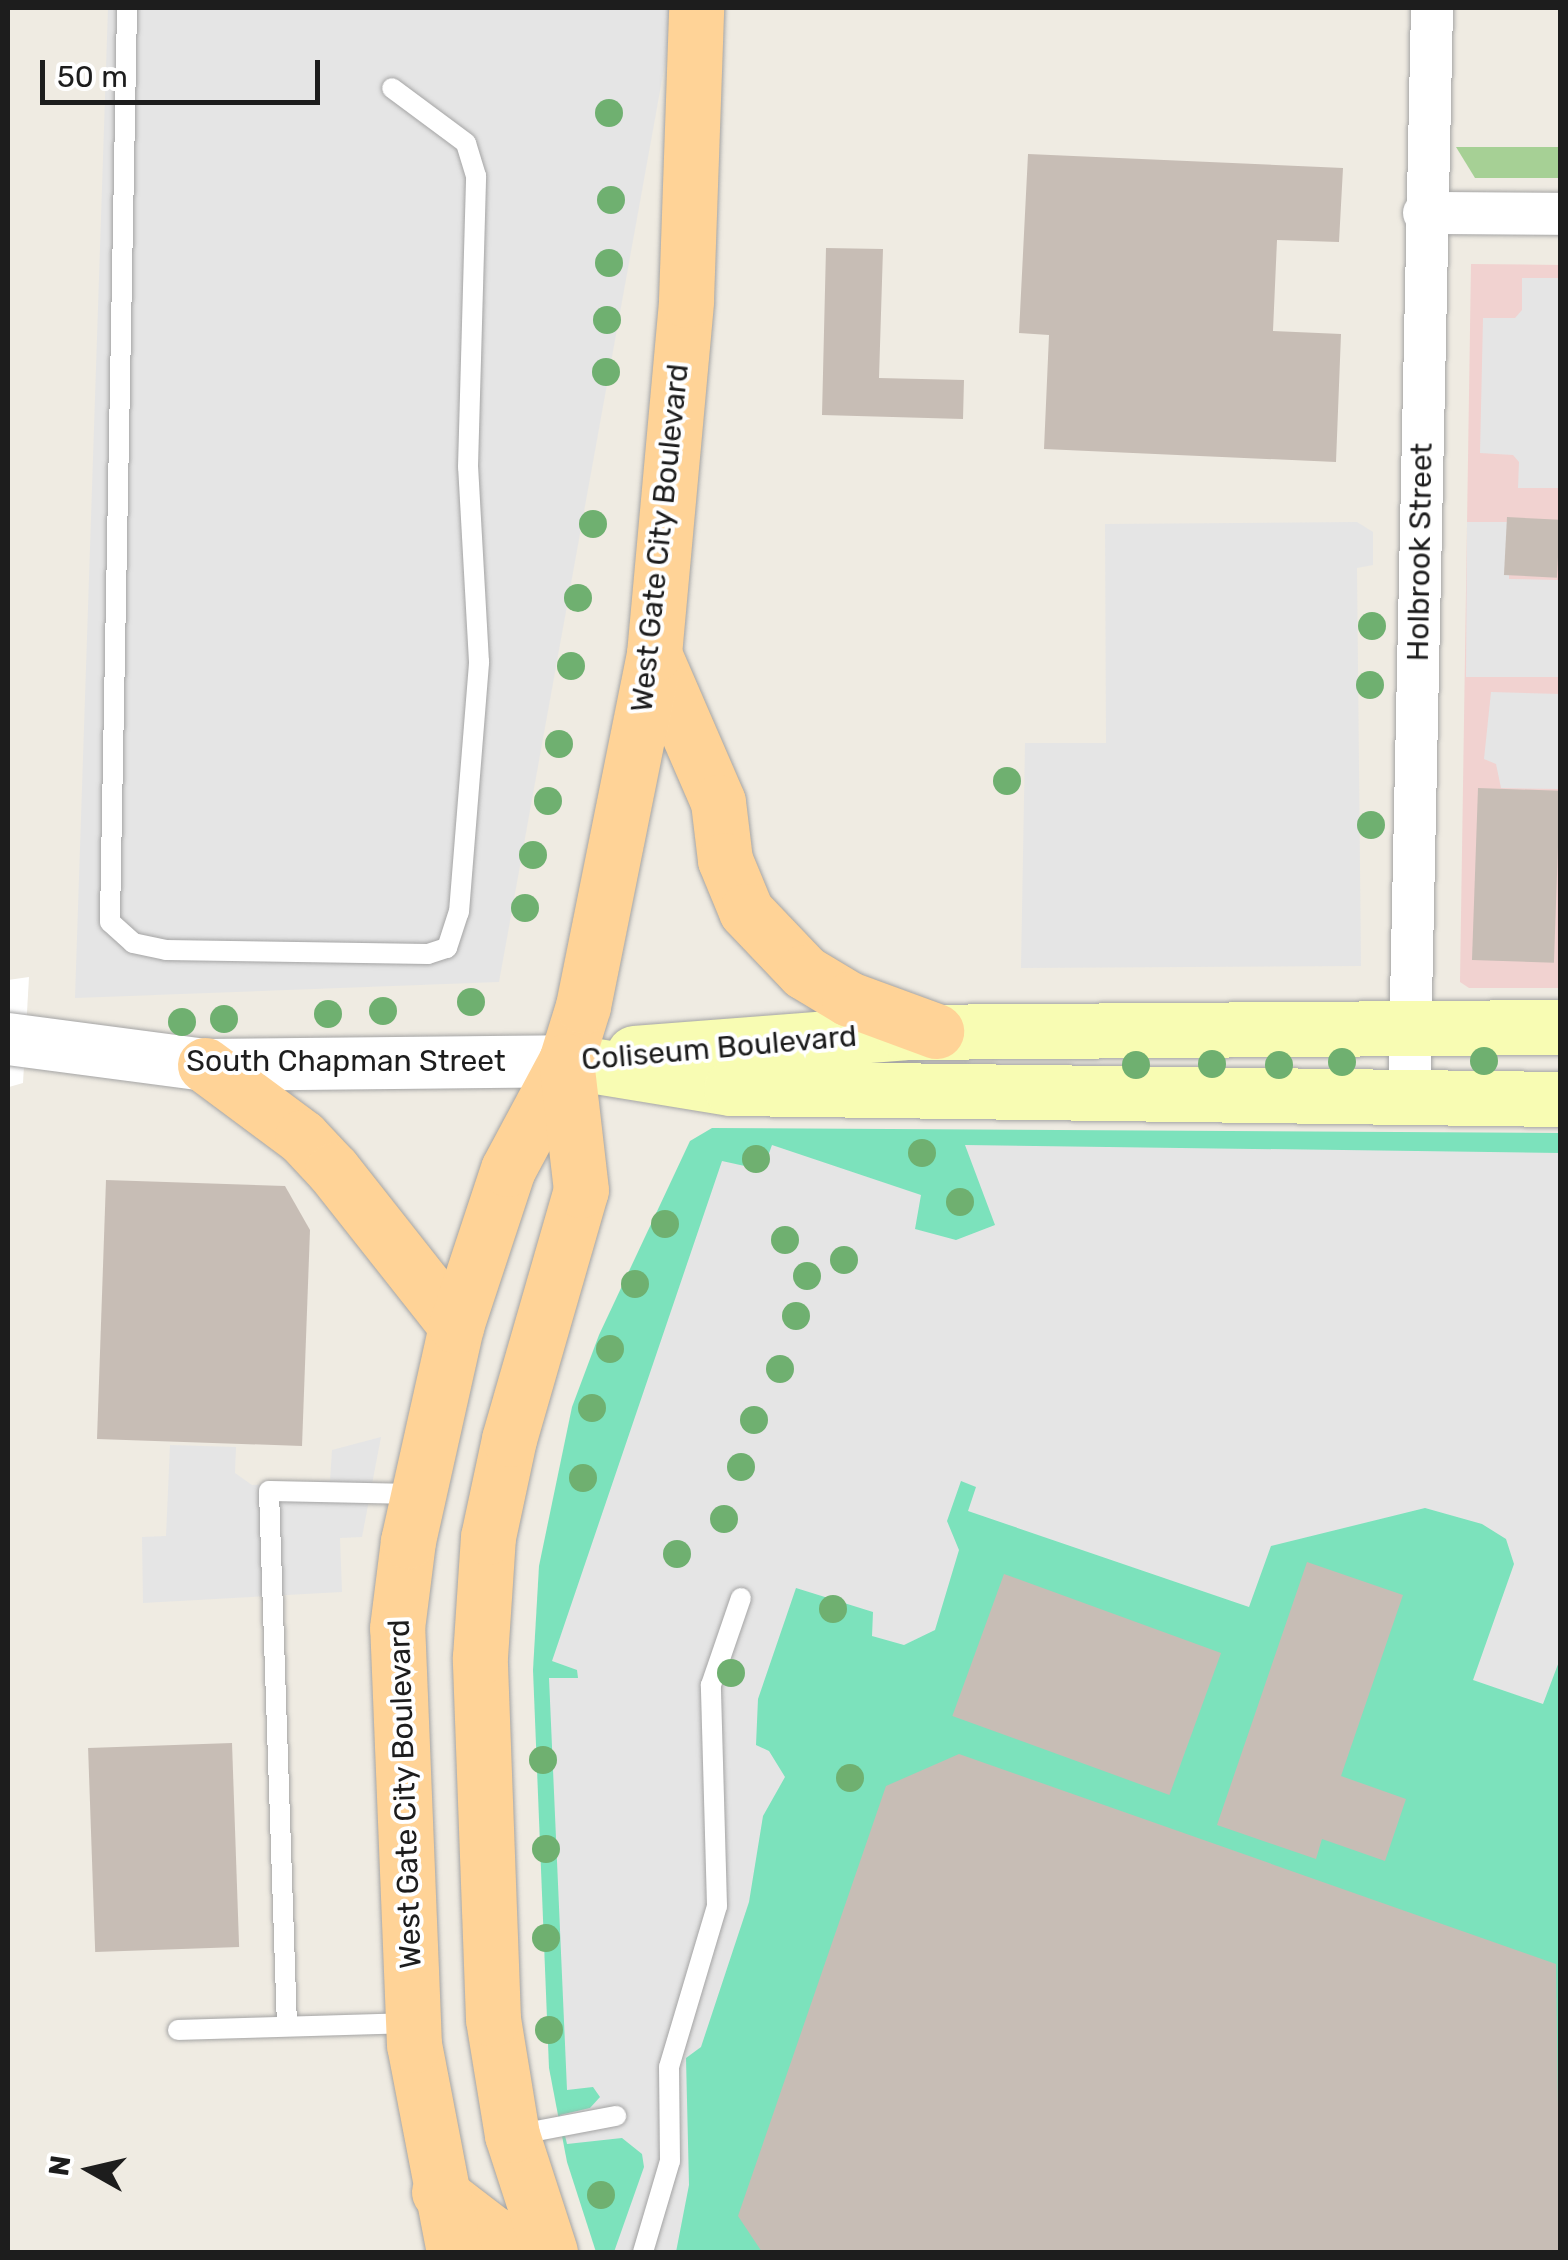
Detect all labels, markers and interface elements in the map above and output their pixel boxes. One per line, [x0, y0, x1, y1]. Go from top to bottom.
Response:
scale bar [45, 40, 325, 102]
text: 50 m [57, 59, 128, 95]
street label: West Gate City Boulevard [624, 362, 696, 714]
street label: Holbrook Street [1400, 442, 1440, 662]
street label: Coliseum Boulevard [580, 1018, 858, 1078]
street label: South Chapman Street [186, 1043, 506, 1079]
street label: West Gate City Boulevard [381, 1618, 429, 1970]
north arrow [40, 2120, 140, 2220]
text: N [42, 2153, 78, 2178]

